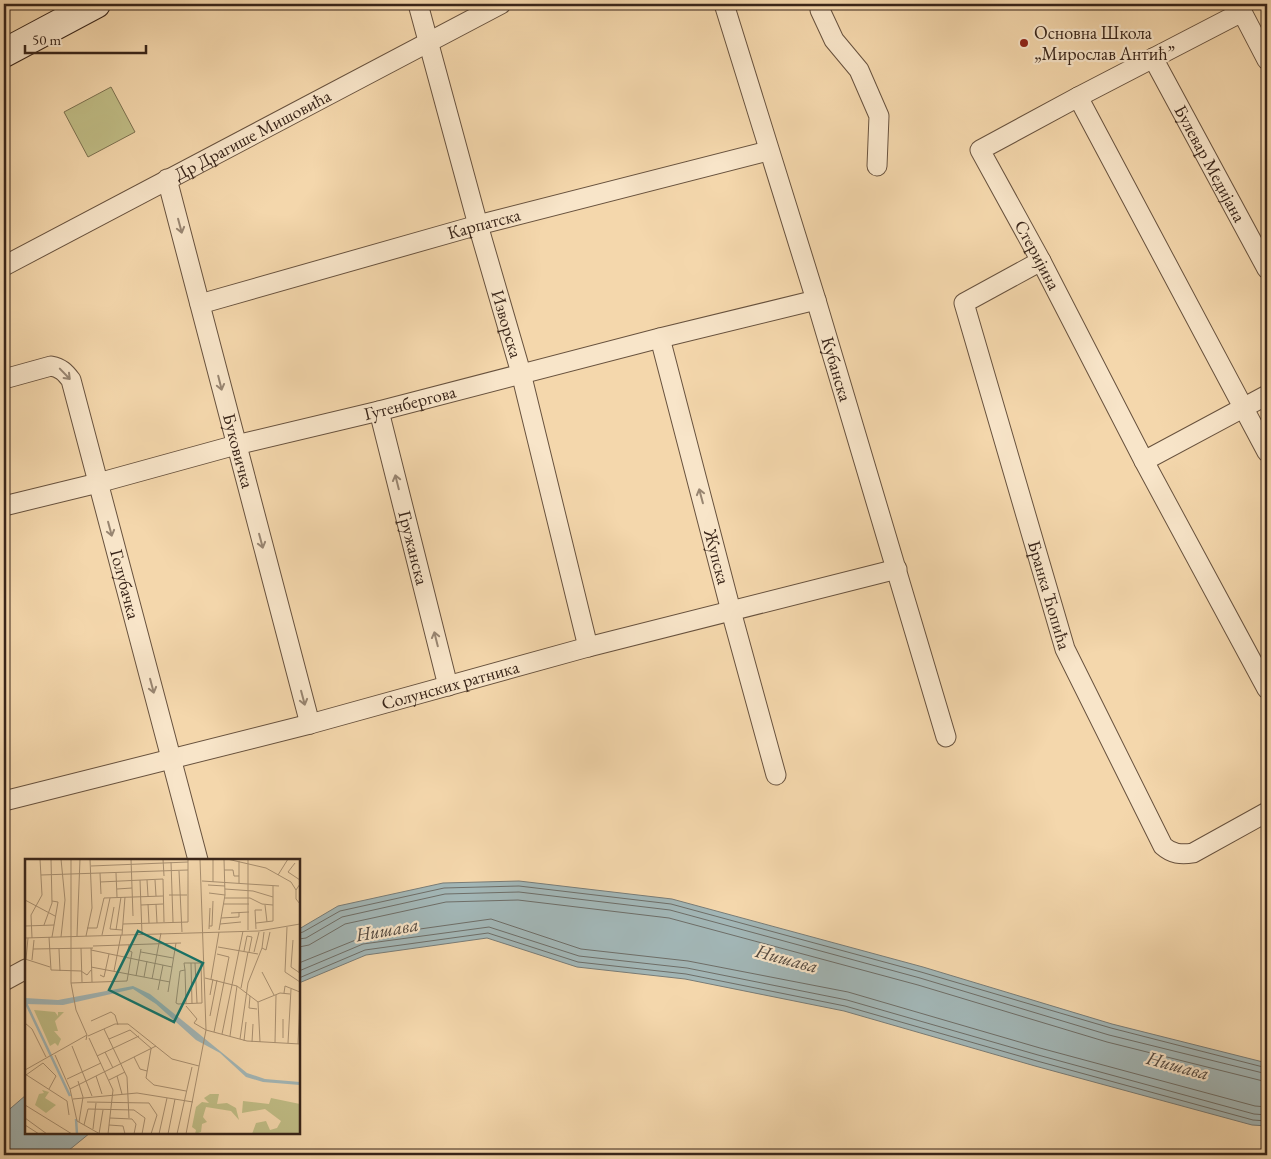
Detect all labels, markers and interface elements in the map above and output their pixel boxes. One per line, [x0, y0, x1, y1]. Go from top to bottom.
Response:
place label: Основна Школа „Мирослав Антић” [1034, 21, 1175, 65]
scale bar [25, 22, 146, 54]
text: 50 m [32, 30, 61, 49]
marker: Основна Школа „Мирослав Антић” [1018, 37, 1030, 49]
street label: Др Драгише Мишовића [170, 83, 336, 185]
street label: Булевар Медијана [1169, 101, 1252, 227]
street label: Карпатска [445, 202, 523, 244]
street label: Стеријина [1010, 216, 1066, 295]
one-way arrow [175, 218, 185, 234]
street label: Изворска [486, 287, 528, 361]
street label: Кубанска [817, 334, 858, 405]
one-way arrow [59, 368, 71, 380]
one-way arrow [216, 375, 225, 391]
street label: Гутенбергова [362, 379, 459, 425]
street label: Буковичка [218, 411, 260, 491]
one-way arrow [392, 474, 401, 490]
one-way arrow [696, 489, 705, 505]
street label: Гружанска [393, 508, 434, 588]
one-way arrow [106, 521, 115, 537]
street label: Жупска [699, 525, 736, 588]
one-way arrow [257, 532, 266, 548]
street label: Бранка Ћопића [1023, 538, 1077, 653]
street label: Голубачка [105, 547, 146, 622]
one-way arrow [431, 632, 440, 648]
street label: Солунских ратника [379, 654, 522, 715]
one-way arrow [147, 678, 157, 694]
one-way arrow [298, 689, 308, 705]
inset map [25, 859, 300, 1134]
water label: Нишава [353, 912, 420, 947]
water label: Нишава [752, 938, 821, 979]
water label: Нишава [1143, 1045, 1212, 1086]

